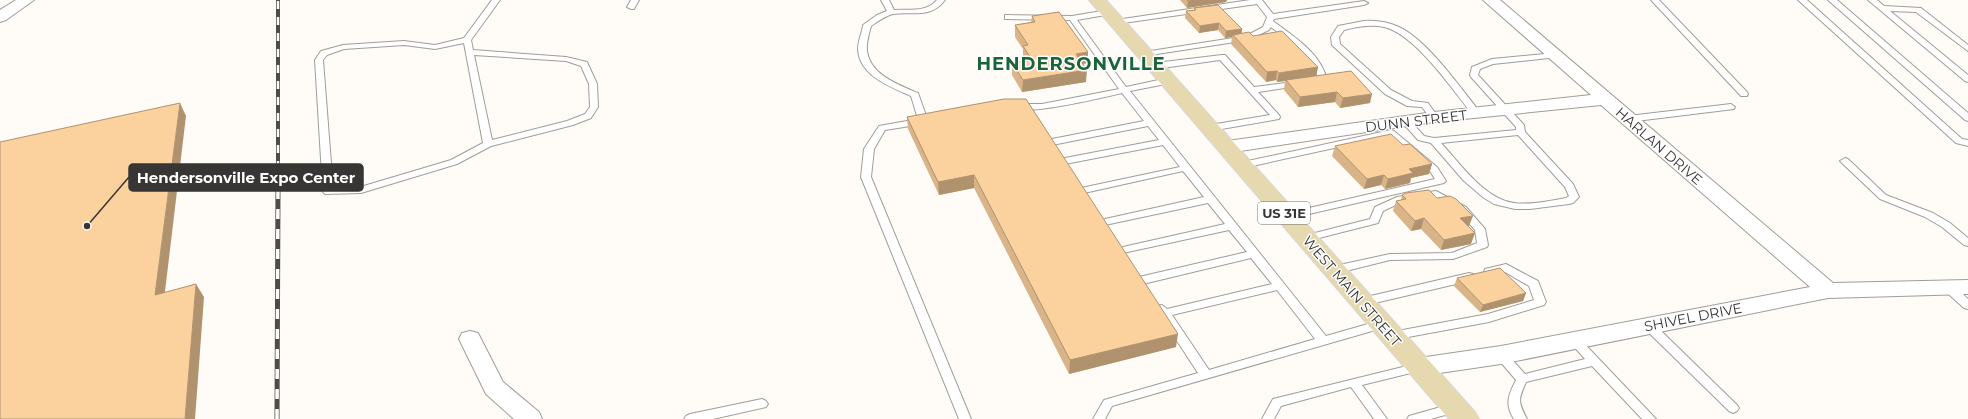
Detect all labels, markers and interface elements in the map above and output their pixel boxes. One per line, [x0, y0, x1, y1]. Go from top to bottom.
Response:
district label: HENDERSONVILLE [976, 53, 1166, 75]
street label: HARLAN DRIVE [1612, 103, 1706, 189]
street label: DUNN STREET [1364, 106, 1468, 136]
callout: Hendersonville Expo Center [129, 164, 363, 191]
text: Hendersonville Expo Center [137, 168, 356, 187]
road number: US 31E [1258, 202, 1310, 224]
street label: WEST MAIN STREET [1299, 232, 1405, 350]
street label: SHIVEL DRIVE [1642, 299, 1744, 335]

